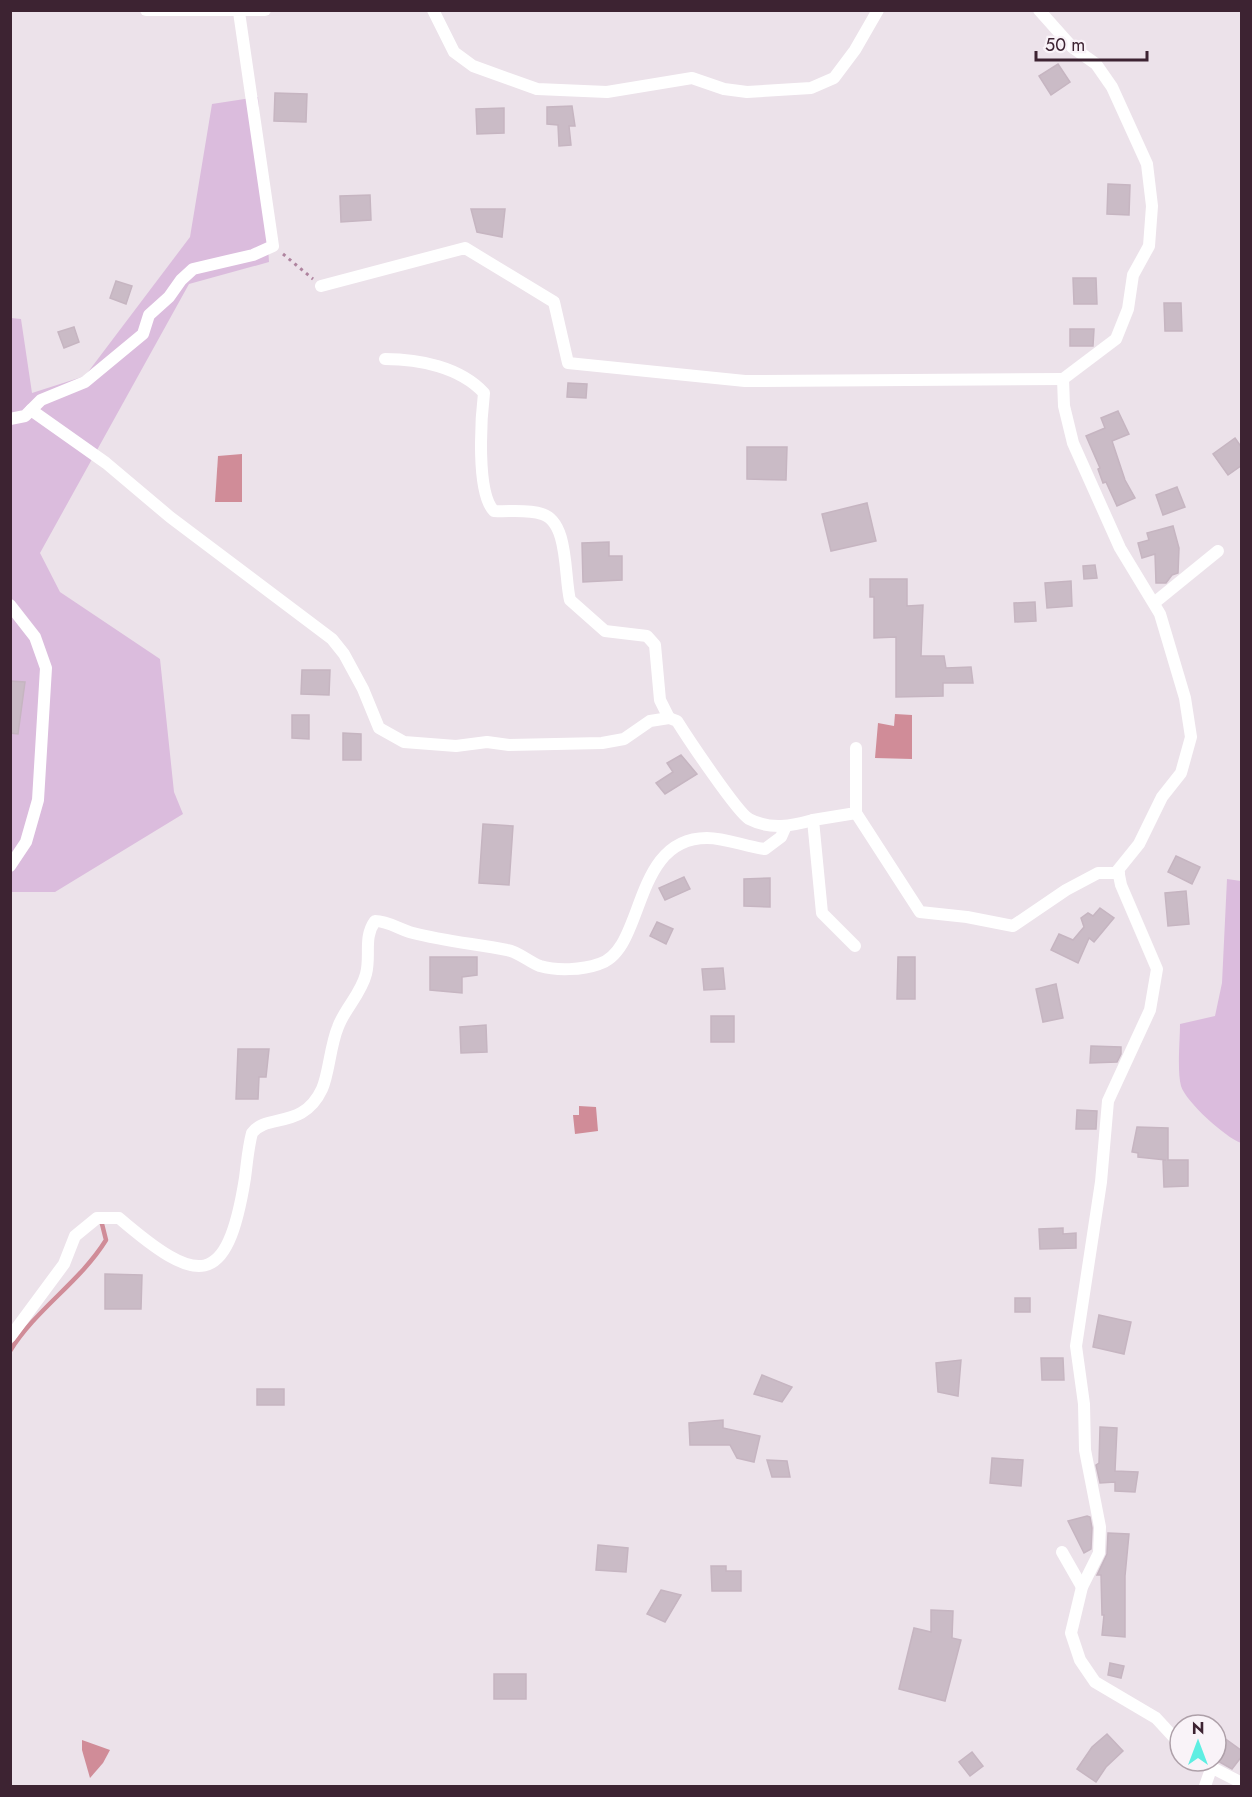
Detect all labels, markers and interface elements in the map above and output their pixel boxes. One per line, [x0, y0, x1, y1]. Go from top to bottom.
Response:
scale bar [1036, 24, 1147, 62]
text: 50 m [1045, 32, 1085, 58]
north arrow [1168, 1713, 1228, 1773]
text: N [1192, 1717, 1204, 1740]

